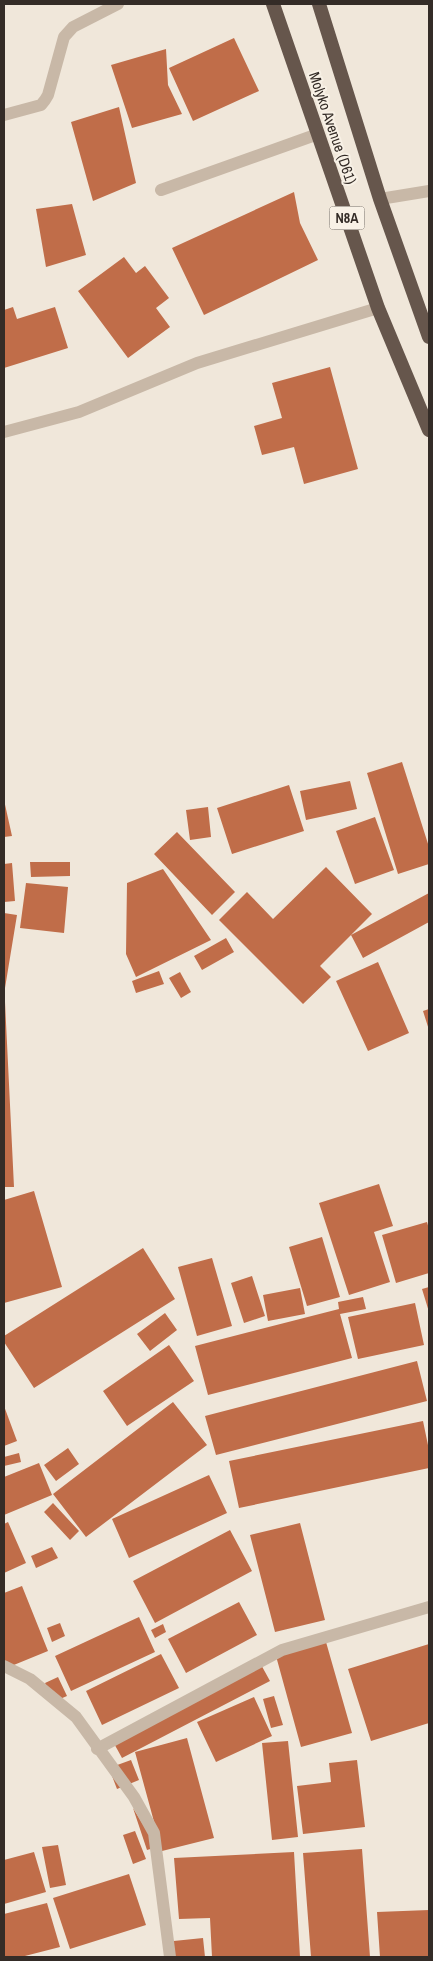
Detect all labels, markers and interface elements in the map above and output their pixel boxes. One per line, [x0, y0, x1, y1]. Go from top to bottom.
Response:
street label: Molyko Avenue (D61) [304, 69, 362, 187]
road number: N8A [330, 207, 364, 230]

